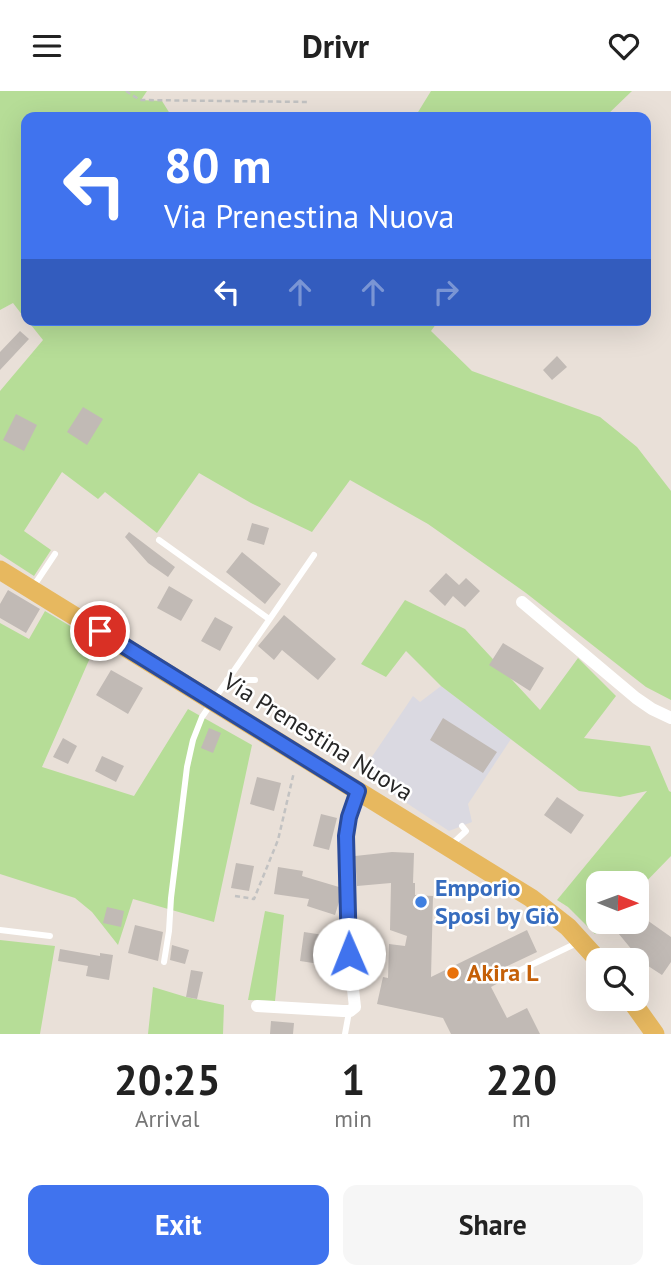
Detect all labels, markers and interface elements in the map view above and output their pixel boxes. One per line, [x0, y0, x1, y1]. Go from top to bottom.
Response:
text: Drivr [302, 25, 369, 67]
icon: menu [28, 27, 66, 65]
icon: heart [605, 27, 643, 65]
text: 80 m [164, 133, 271, 197]
icon: left [49, 140, 140, 231]
text: Via Prenestina Nuova [164, 195, 455, 237]
icon: left [208, 273, 246, 311]
icon: ahead [281, 273, 319, 311]
icon: ahead [354, 273, 392, 311]
icon: right [427, 273, 465, 311]
pin [70, 601, 130, 661]
icon: arrive [81, 612, 119, 650]
street label: Via Prenestina Nuova [217, 665, 419, 807]
north arrow [586, 871, 649, 935]
map controls [586, 871, 649, 1011]
place label: Emporio Sposi by Giò [435, 872, 559, 931]
marker: Emporio Sposi by Giò [413, 894, 429, 910]
position arrow [312, 917, 386, 991]
button: search [586, 948, 649, 1011]
place label: Akira L [467, 957, 539, 988]
marker: Akira L [445, 965, 461, 981]
text: 20:25 [114, 1052, 220, 1107]
text: 1 [341, 1052, 365, 1107]
text: 220 [486, 1052, 557, 1107]
text: Arrival [135, 1104, 199, 1133]
text: min [334, 1104, 372, 1133]
text: m [512, 1104, 531, 1133]
button: Exit [28, 1185, 329, 1265]
button: Share [343, 1185, 643, 1265]

